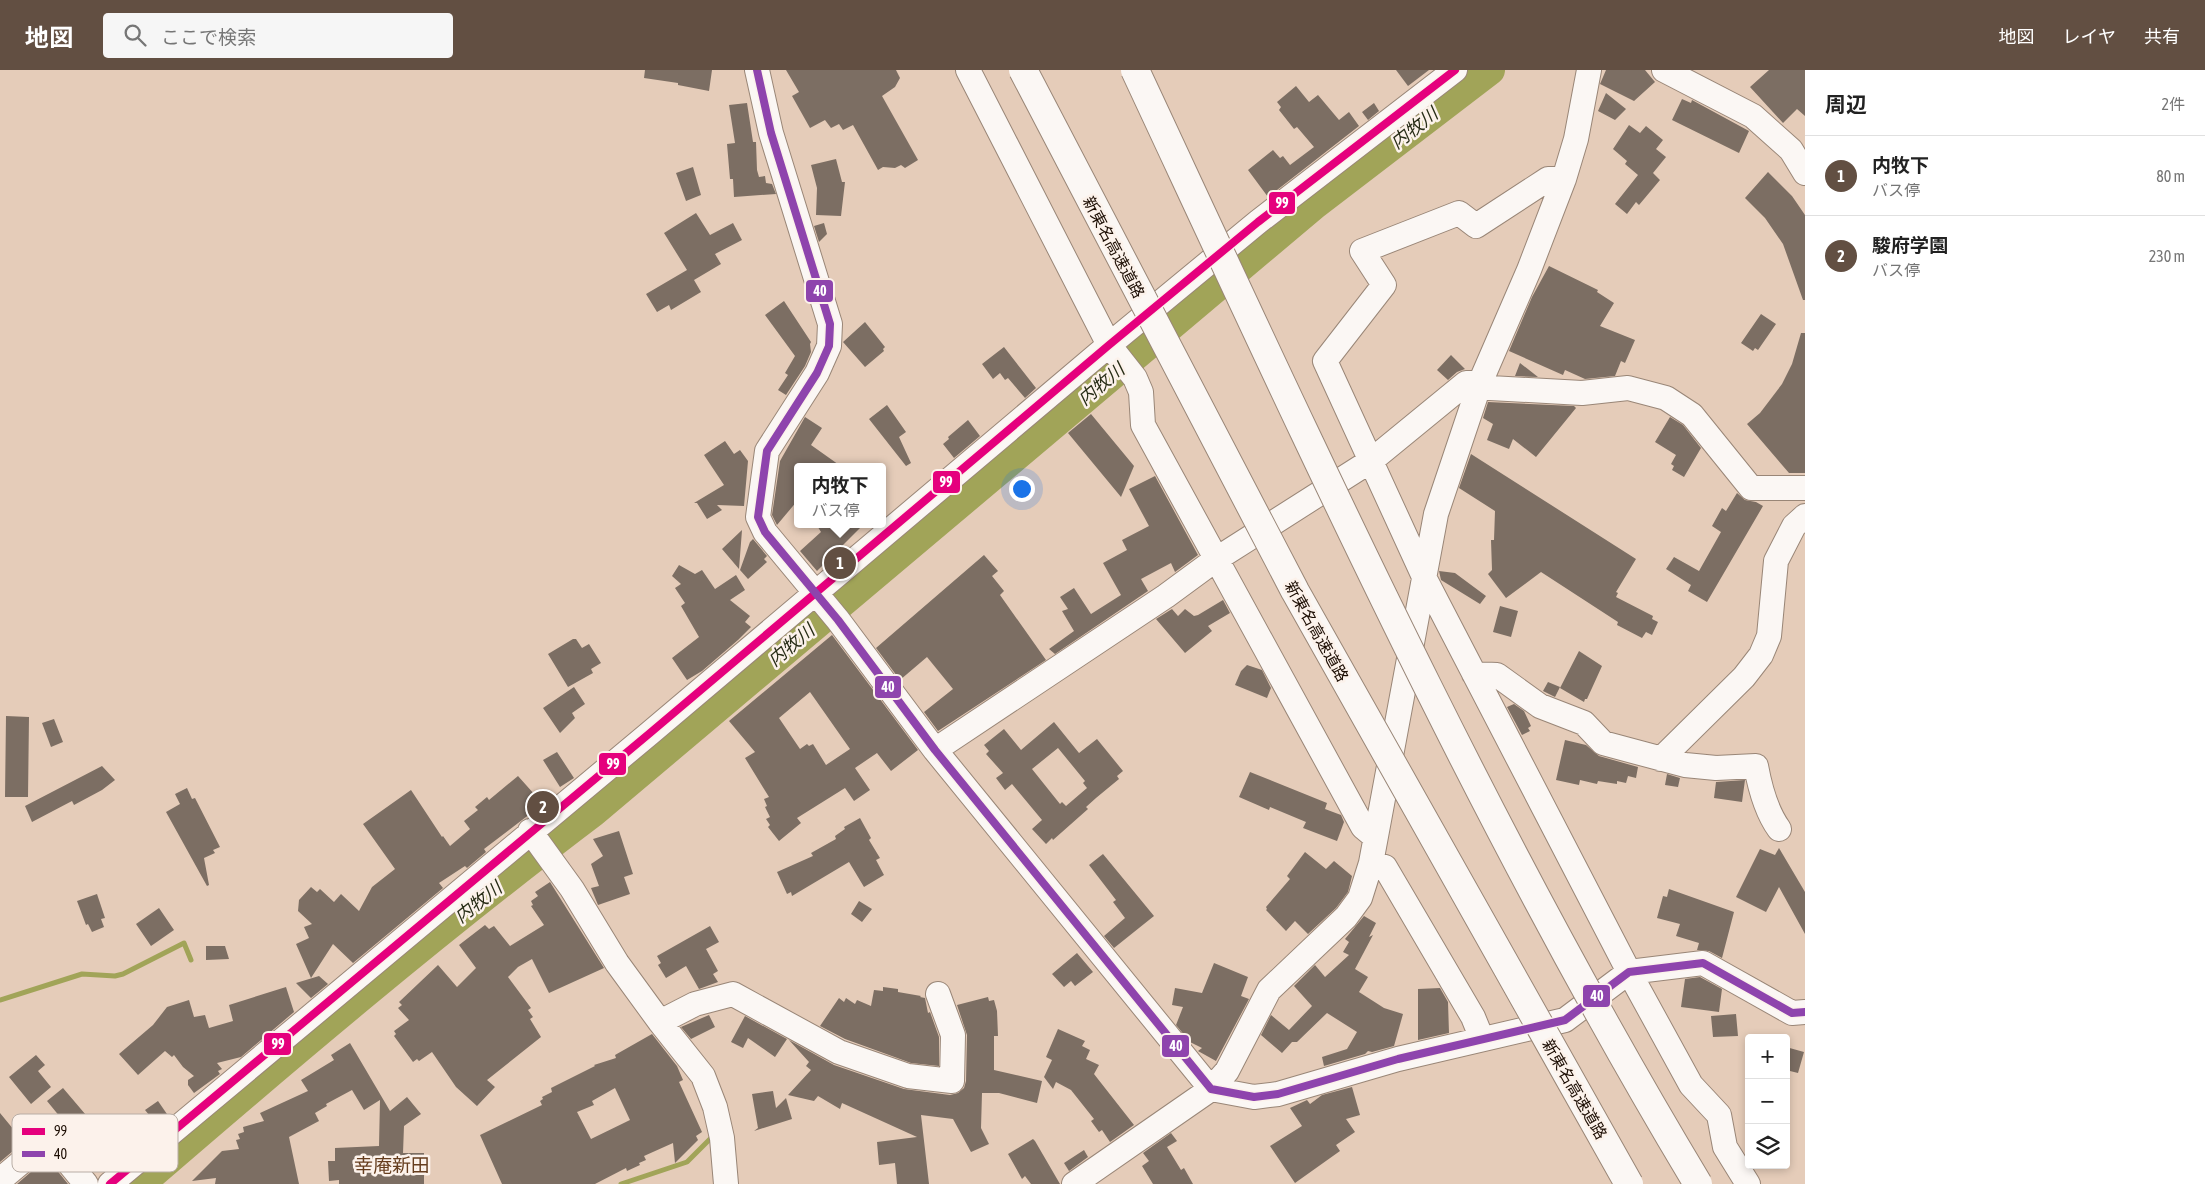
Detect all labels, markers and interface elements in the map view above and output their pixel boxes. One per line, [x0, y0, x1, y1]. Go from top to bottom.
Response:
search box [103, 13, 453, 58]
icon: search [121, 21, 149, 49]
text: 地図 [25, 24, 73, 51]
text: ここで検索 [161, 26, 256, 48]
text: 地図 [1999, 26, 2035, 47]
text: レイヤ [2063, 26, 2116, 47]
text: 共有 [2144, 26, 2180, 47]
text: 周辺 [1825, 92, 1867, 116]
text: 2件 [2161, 95, 2185, 113]
water label: 内牧川 [1386, 102, 1443, 153]
text: 内牧下 [1872, 154, 1929, 176]
text: 1 [1837, 167, 1845, 185]
text: 80 m [2156, 167, 2185, 185]
text: バス停 [1872, 181, 1920, 199]
line badge: 99 [1268, 191, 1296, 215]
street label: 新東名高速道路 [1080, 193, 1148, 301]
text: 99 [1275, 195, 1289, 211]
text: 駿府学園 [1872, 234, 1948, 256]
text: 2 [1837, 247, 1845, 265]
text: 230 m [2149, 247, 2185, 265]
text: バス停 [1872, 261, 1920, 279]
line badge: 40 [805, 279, 834, 303]
text: 40 [812, 283, 827, 299]
water label: 内牧川 [1074, 357, 1130, 409]
popup [794, 463, 886, 528]
line badge: 99 [932, 470, 961, 494]
text: 内牧下 [811, 474, 869, 496]
text: 99 [939, 474, 953, 490]
your location [1009, 476, 1035, 502]
text: バス停 [811, 501, 860, 519]
pin: 1 [824, 544, 856, 582]
street label: 新東名高速道路 [1282, 578, 1352, 684]
water label: 内牧川 [764, 618, 820, 670]
line badge: 40 [874, 675, 902, 699]
text: 40 [880, 679, 895, 695]
line badge: 99 [598, 752, 627, 776]
text: 99 [606, 756, 620, 772]
pin: 2 [527, 788, 559, 826]
water label: 内牧川 [450, 876, 507, 927]
line badge: 40 [1582, 984, 1611, 1008]
text: 40 [1589, 988, 1604, 1004]
line badge: 99 [263, 1032, 292, 1056]
line badge: 40 [1161, 1034, 1190, 1058]
map controls [1745, 1034, 1790, 1169]
button: + [1745, 1034, 1790, 1079]
text: 99 [271, 1036, 285, 1052]
street label: 新東名高速道路 [1539, 1036, 1611, 1142]
text: 40 [1168, 1038, 1183, 1054]
button: − [1745, 1079, 1790, 1124]
legend [12, 1114, 178, 1172]
text: 99 [54, 1123, 67, 1139]
button: layers [1745, 1124, 1790, 1169]
text: 40 [54, 1146, 68, 1162]
district label: 幸庵新田 [354, 1154, 430, 1176]

